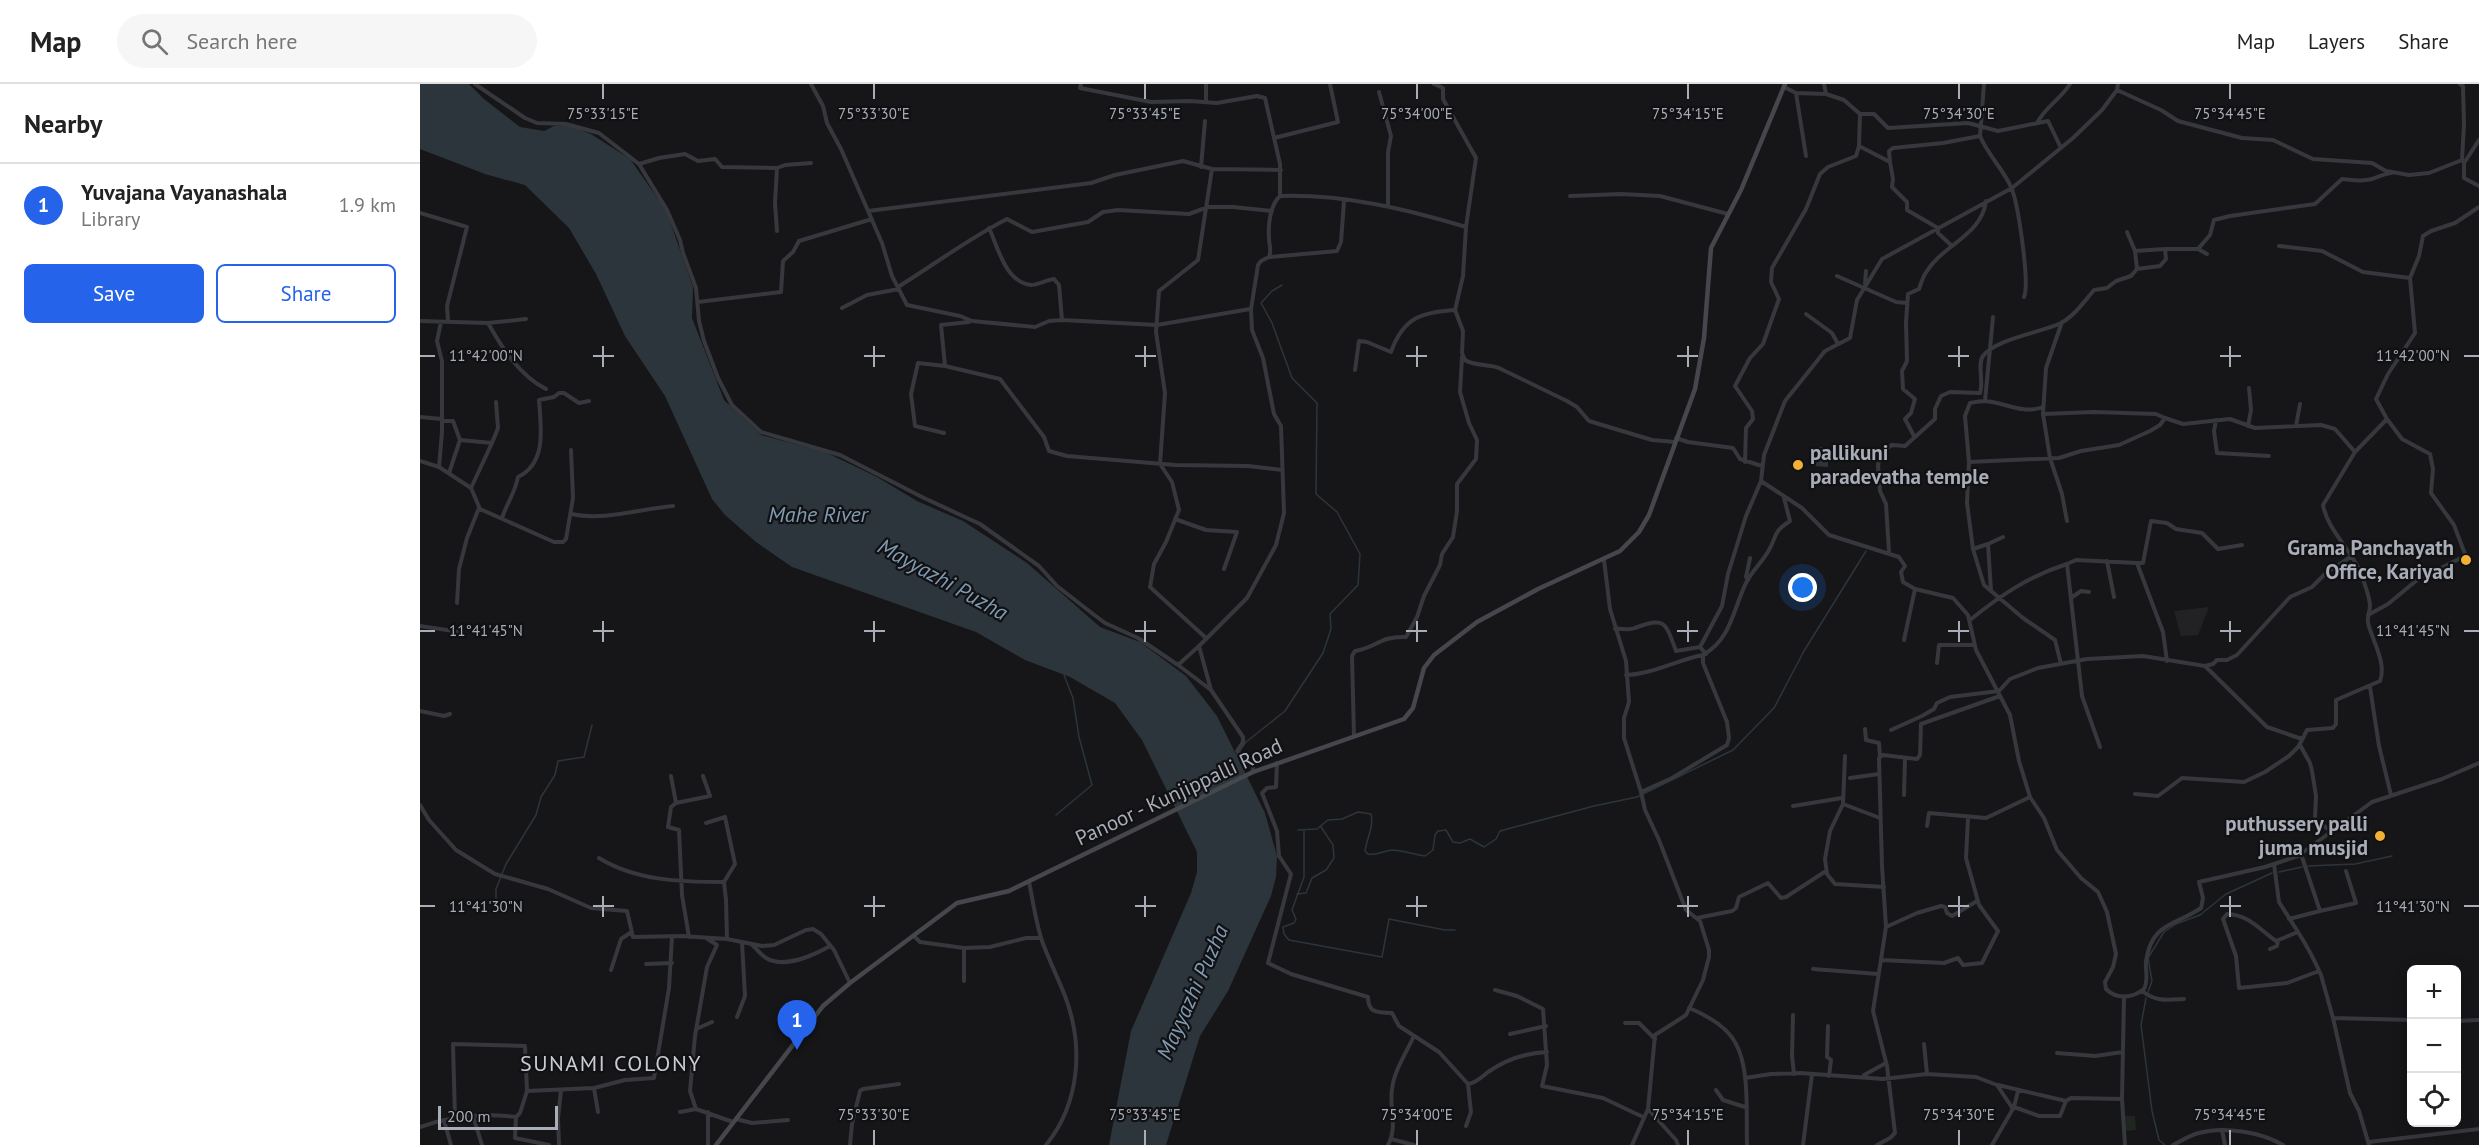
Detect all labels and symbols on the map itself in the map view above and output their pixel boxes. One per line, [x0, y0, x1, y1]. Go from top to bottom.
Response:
text: 75°33'15"E [567, 104, 639, 123]
text: 75°33'30"E [838, 104, 910, 123]
text: 75°33'45"E [1109, 104, 1181, 123]
text: 75°34'00"E [1381, 104, 1453, 123]
text: 75°34'15"E [1652, 104, 1724, 123]
text: 75°34'30"E [1923, 104, 1995, 123]
text: 75°34'45"E [2194, 104, 2266, 123]
text: 11°42'00"N [449, 346, 523, 365]
text: 11°42'00"N [2376, 346, 2450, 365]
place label: pallikuni paradevatha temple [1810, 439, 1989, 490]
marker: pallikuni paradevatha temple [1791, 458, 1805, 472]
water label: Mahe River [768, 500, 870, 528]
water label: Mayyazhi Puzha [873, 532, 1013, 626]
place label: Grama Panchayath Office, Kariyad [2287, 534, 2454, 585]
marker: Grama Panchayath Office, Kariyad [2459, 553, 2473, 567]
your location [1788, 573, 1817, 602]
text: 11°41'45"N [449, 621, 523, 640]
text: 11°41'45"N [2376, 621, 2450, 640]
street label: Panoor - Kunjippalli Road [1071, 732, 1287, 851]
place label: puthussery palli juma musjid [2225, 810, 2368, 861]
marker: puthussery palli juma musjid [2373, 829, 2387, 843]
text: 11°41'30"N [449, 897, 523, 916]
text: 11°41'30"N [2376, 897, 2450, 916]
water label: Mayyazhi Puzha [1150, 920, 1234, 1064]
pin: 1 [778, 1000, 817, 1050]
district label: SUNAMI COLONY [520, 1049, 702, 1077]
scale bar [438, 1103, 558, 1130]
text: 75°33'30"E [838, 1105, 910, 1124]
text: 75°33'45"E [1109, 1105, 1181, 1124]
text: 75°34'00"E [1381, 1105, 1453, 1124]
text: 75°34'15"E [1652, 1105, 1724, 1124]
text: 75°34'30"E [1923, 1105, 1995, 1124]
text: 75°34'45"E [2194, 1105, 2266, 1124]

